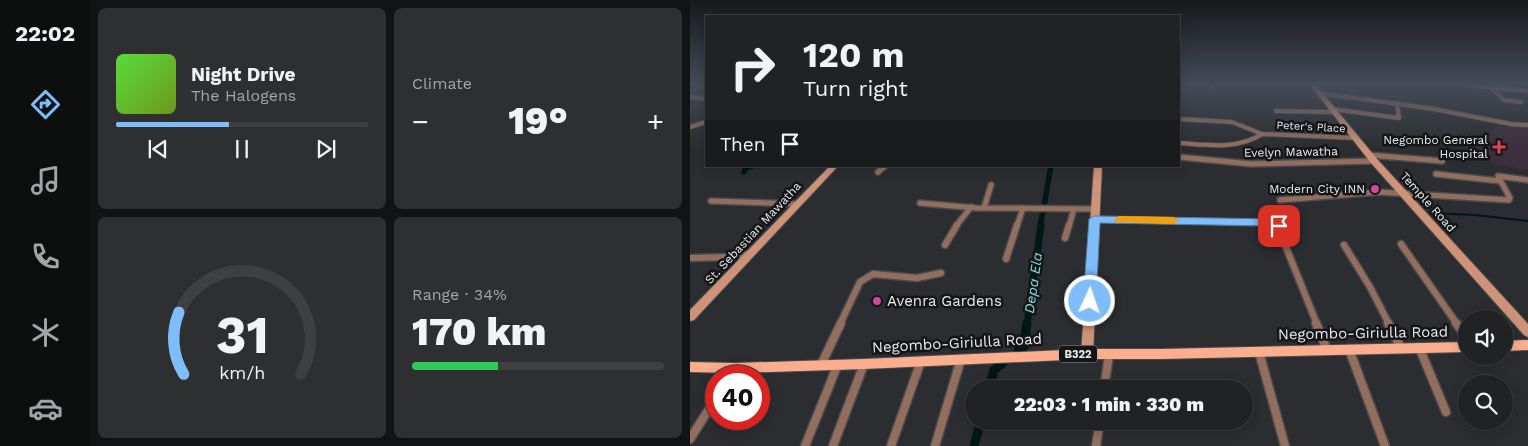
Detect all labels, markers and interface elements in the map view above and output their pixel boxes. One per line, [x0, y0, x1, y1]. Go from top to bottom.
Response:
text: 22:02 [15, 21, 75, 46]
text: 120 m [803, 34, 904, 76]
icon: right [720, 35, 785, 100]
text: Night Drive [191, 63, 296, 86]
text: Climate [412, 74, 472, 93]
text: Turn right [803, 76, 908, 101]
text: The Halogens [191, 86, 296, 105]
icon: directions [28, 87, 63, 122]
text: 19° [508, 99, 568, 143]
text: − [412, 105, 429, 138]
text: + [647, 105, 664, 138]
street label: Peter's Place [1276, 119, 1346, 135]
icon: arrive [776, 130, 804, 158]
text: Then [720, 133, 766, 156]
place label: Negombo General Hospital [1383, 133, 1488, 161]
icon: previous [144, 135, 172, 163]
icon: pause [228, 135, 256, 163]
icon: next [312, 135, 340, 163]
marker: Negombo General Hospital [1492, 140, 1506, 154]
street label: Evelyn Mawatha [1244, 144, 1338, 160]
icon: music [28, 163, 63, 198]
street label: Temple Road [1397, 169, 1459, 235]
street label: St. Sebastian Mawatha [702, 179, 804, 287]
place label: Modern City INN [1269, 182, 1365, 196]
marker: Modern City INN [1369, 183, 1381, 195]
pin [1258, 205, 1300, 247]
icon: arrive [1265, 212, 1293, 240]
icon: phone [28, 239, 63, 274]
water label: Depa Ela [1021, 251, 1045, 314]
position arrow [1063, 274, 1115, 326]
text: Range · 34% [412, 285, 507, 304]
place label: Avenra Gardens [887, 292, 1002, 310]
marker: Avenra Gardens [871, 295, 883, 307]
text: 31 [215, 305, 269, 366]
text: 170 km [412, 310, 546, 354]
map controls [1458, 310, 1513, 430]
button: sound [1458, 310, 1513, 365]
icon: climate [28, 315, 63, 350]
street label: Negombo-Giriulla Road [1278, 323, 1448, 343]
street label: Negombo-Giriulla Road [872, 330, 1042, 356]
road number: B322 [1059, 346, 1097, 362]
text: km/h [219, 362, 265, 383]
speed limit sign: 40 [705, 365, 770, 430]
button: search [1458, 375, 1513, 430]
icon: car [28, 391, 63, 426]
text: 22:03 · 1 min · 330 m [1014, 393, 1204, 416]

